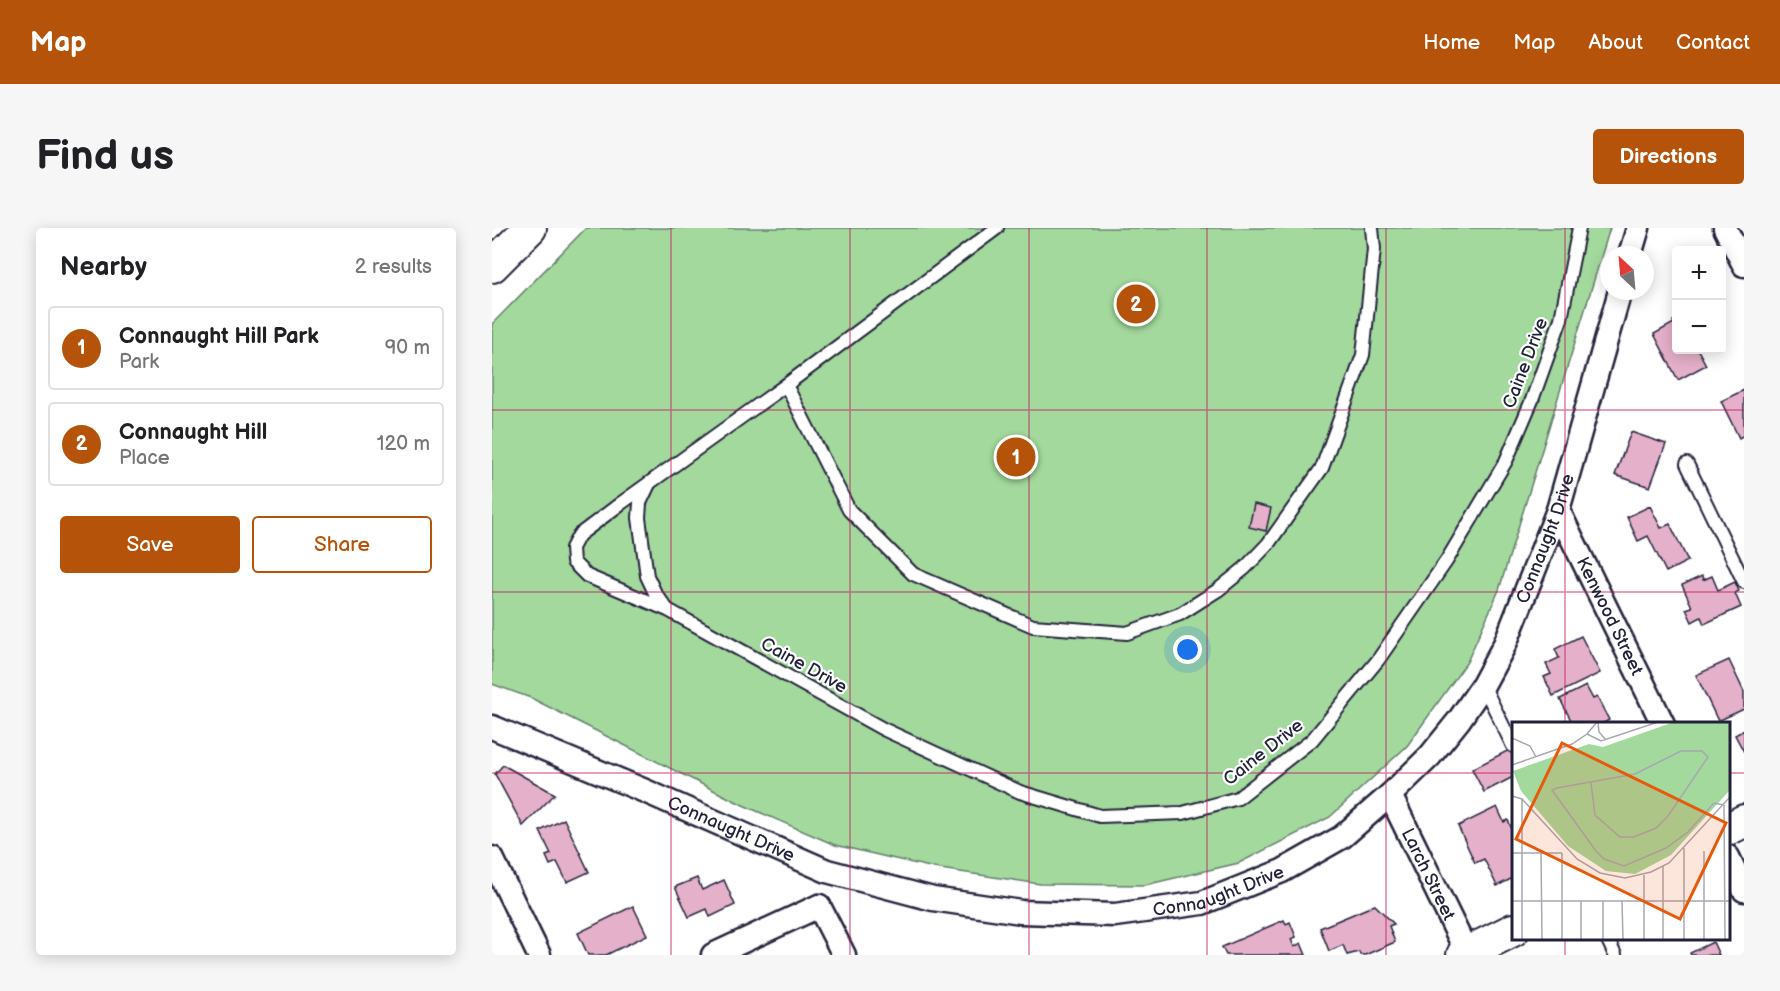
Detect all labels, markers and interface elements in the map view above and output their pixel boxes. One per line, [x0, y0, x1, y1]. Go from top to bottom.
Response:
text: Map [30, 26, 86, 59]
text: Home [1423, 30, 1480, 55]
text: Map [1513, 30, 1555, 55]
text: About [1588, 30, 1643, 55]
text: Contact [1676, 30, 1750, 55]
button: Directions [1593, 129, 1744, 184]
text: Find us [36, 131, 174, 182]
north arrow [1600, 246, 1654, 300]
map controls [1672, 246, 1726, 354]
button: + [1672, 246, 1726, 300]
text: Nearby [60, 252, 147, 283]
text: 2 results [355, 255, 432, 279]
pin: 2 [1116, 282, 1156, 326]
button: − [1672, 300, 1726, 354]
street label: Caine Drive [1499, 315, 1552, 411]
text: Connaught Hill Park [119, 323, 319, 350]
text: 1 [77, 336, 86, 360]
text: 90 m [385, 336, 430, 360]
text: Park [119, 350, 159, 374]
text: Connaught Hill [119, 419, 267, 446]
text: 2 [76, 432, 87, 456]
text: 120 m [377, 432, 430, 456]
pin: 1 [996, 434, 1036, 480]
text: Place [119, 446, 170, 470]
street label: Connaught Drive [1512, 471, 1579, 607]
button: Save [60, 516, 240, 573]
button: Share [252, 516, 432, 573]
street label: Kenwood Street [1572, 554, 1648, 679]
street label: Caine Drive [757, 633, 851, 698]
your location [1173, 635, 1202, 664]
street label: Caine Drive [1219, 715, 1308, 790]
inset map [1512, 722, 1729, 940]
street label: Connaught Drive [664, 792, 798, 867]
street label: Larch Street [1397, 825, 1460, 924]
street label: Connaught Drive [1152, 861, 1287, 921]

